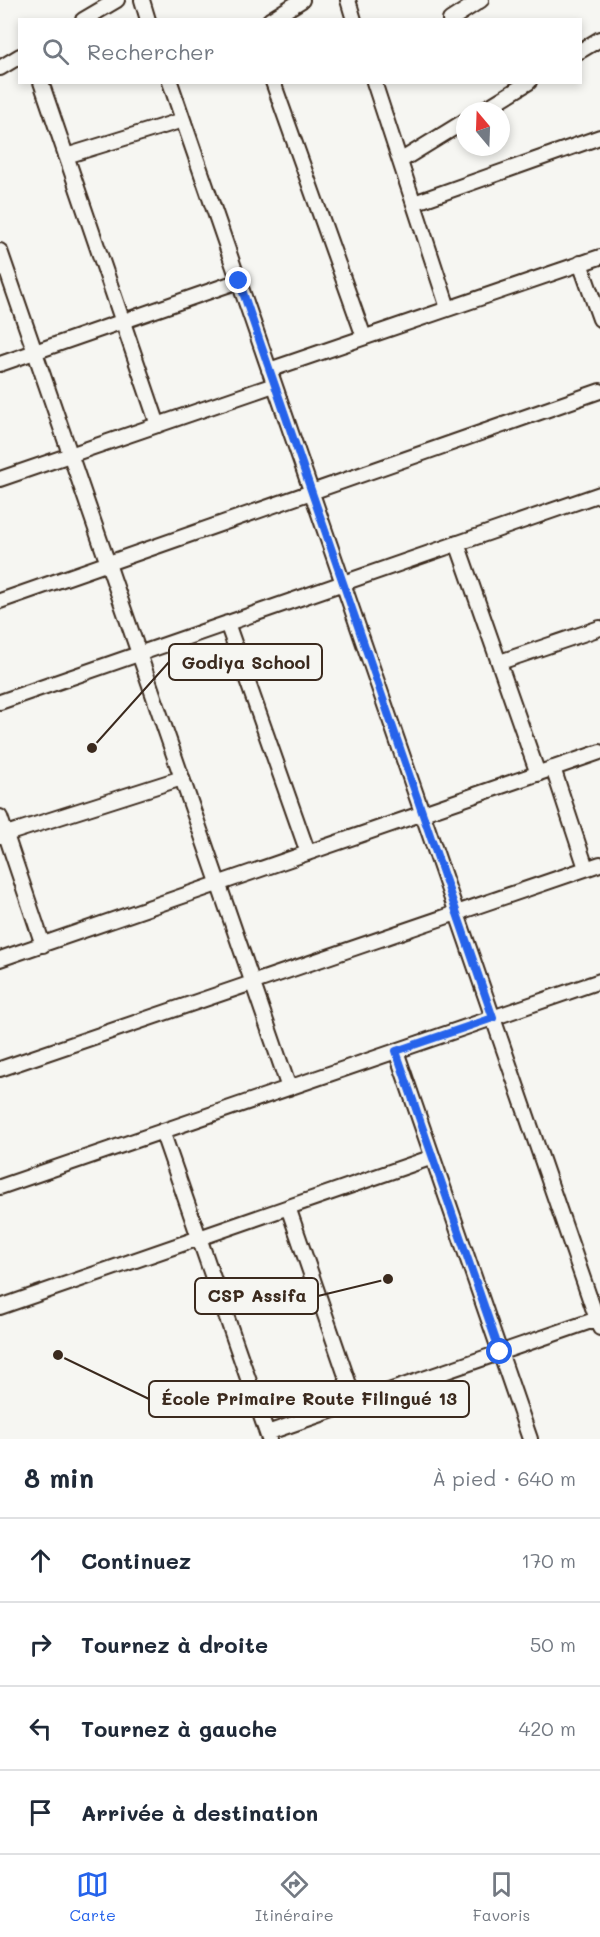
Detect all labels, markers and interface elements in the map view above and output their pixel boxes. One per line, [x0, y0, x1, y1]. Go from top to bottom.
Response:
search box [18, 18, 582, 84]
icon: search [39, 35, 72, 68]
text: Rechercher [87, 37, 215, 66]
north arrow [456, 102, 510, 156]
route end [225, 267, 251, 293]
callout: Godiya School [169, 644, 322, 680]
text: Godiya School [182, 650, 310, 674]
callout: CSP Assifa [195, 1278, 318, 1314]
text: CSP Assifa [208, 1283, 306, 1307]
route start [486, 1338, 512, 1364]
callout: École Primaire Route Filingué 13 [149, 1381, 469, 1417]
text: École Primaire Route Filingué 13 [161, 1386, 457, 1410]
text: 8 min [24, 1461, 94, 1495]
text: À pied · 640 m [432, 1465, 576, 1491]
icon: ahead [24, 1544, 57, 1577]
text: Continuez [81, 1546, 191, 1575]
text: 170 m [521, 1547, 576, 1573]
icon: right [24, 1628, 57, 1661]
text: Tournez à droite [81, 1630, 268, 1659]
text: 50 m [530, 1631, 576, 1657]
icon: left [24, 1712, 57, 1745]
text: Tournez à gauche [81, 1714, 277, 1743]
text: 420 m [518, 1715, 576, 1741]
icon: arrive [24, 1796, 57, 1829]
text: Arrivée à destination [81, 1798, 318, 1827]
tab: Carte [70, 1868, 116, 1925]
tab: Itinéraire [255, 1868, 334, 1925]
tab: Favoris [473, 1868, 530, 1925]

